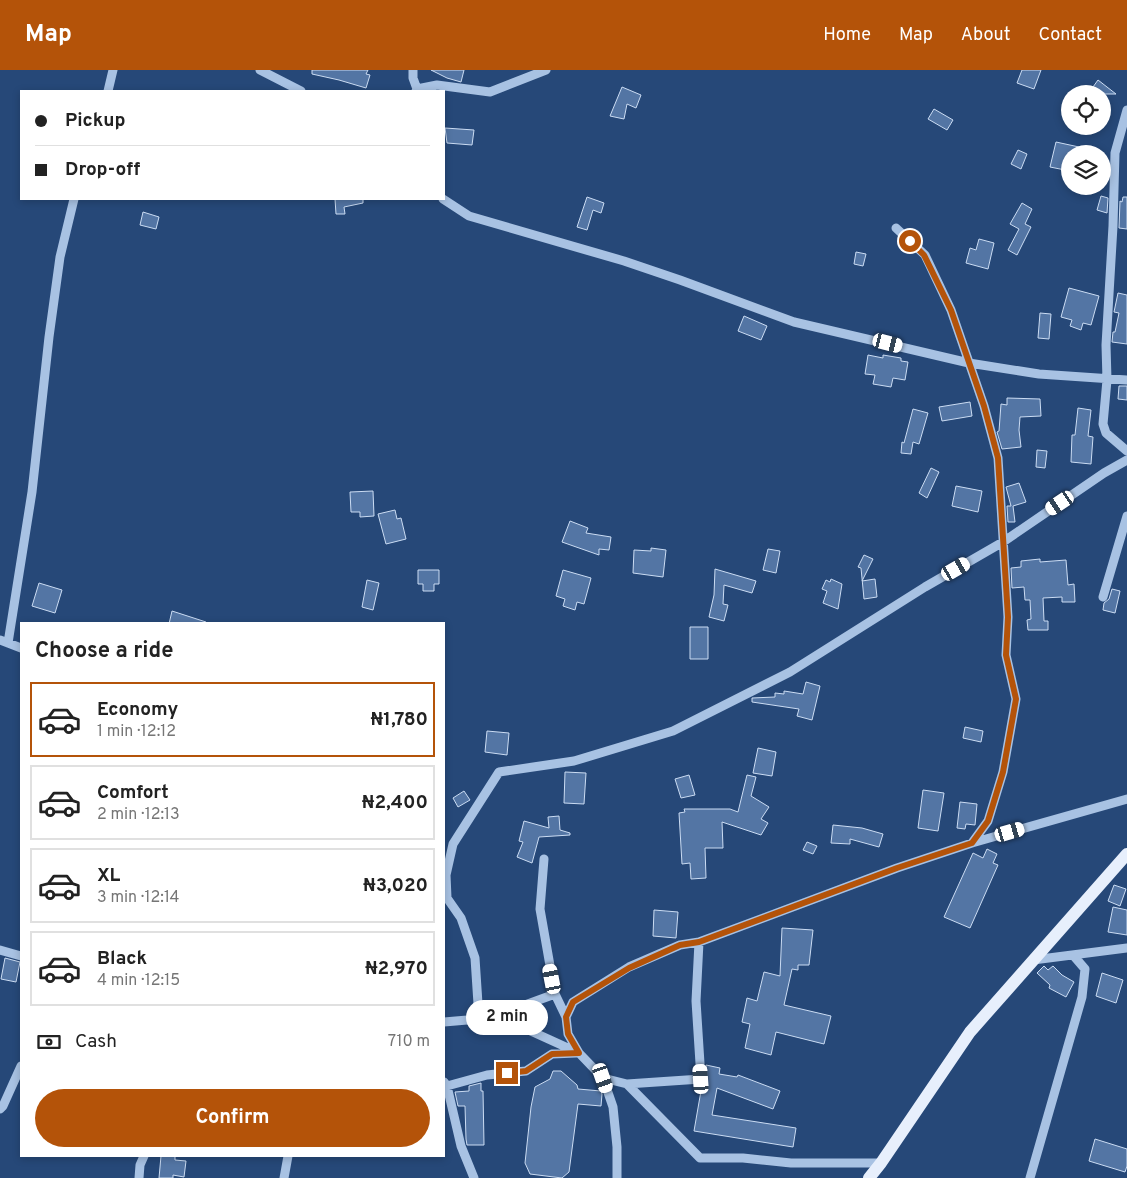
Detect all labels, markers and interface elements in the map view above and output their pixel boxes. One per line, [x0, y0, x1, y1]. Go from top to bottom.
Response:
text: Map [25, 20, 72, 50]
text: Home [823, 24, 871, 47]
text: Map [899, 24, 933, 47]
text: About [961, 24, 1010, 47]
text: Contact [1038, 24, 1102, 47]
map controls [1061, 85, 1111, 195]
button: locate [1061, 85, 1111, 135]
text: Pickup [65, 109, 125, 133]
button: layers [1061, 145, 1111, 195]
text: Drop-off [65, 158, 140, 182]
route start [899, 230, 921, 252]
car [871, 332, 904, 354]
car [1043, 488, 1076, 518]
car [939, 555, 972, 583]
text: Choose a ride [35, 638, 173, 665]
icon: car [37, 697, 82, 742]
text: Economy [97, 698, 178, 722]
text: ₦1,780 [371, 708, 428, 732]
text: 1 min · 12:12 [97, 722, 176, 742]
icon: car [37, 780, 82, 825]
text: Comfort [97, 781, 169, 805]
text: ₦2,400 [362, 791, 428, 815]
text: 2 min · 12:13 [97, 805, 180, 825]
car [993, 821, 1026, 843]
icon: car [37, 863, 82, 908]
text: XL [97, 864, 120, 888]
text: ₦3,020 [363, 874, 428, 898]
text: 3 min · 12:14 [97, 888, 179, 908]
icon: car [37, 946, 82, 991]
text: Black [97, 947, 147, 971]
text: ₦2,970 [365, 957, 428, 981]
car [541, 963, 562, 995]
text: 4 min · 12:15 [97, 971, 180, 991]
callout: 2 min [466, 1000, 548, 1036]
text: 2 min [486, 1007, 528, 1027]
icon: cash [35, 1028, 63, 1056]
text: Cash [75, 1030, 117, 1054]
text: 710 m [388, 1032, 430, 1052]
car [591, 1061, 614, 1095]
route end [496, 1062, 518, 1084]
car [692, 1064, 709, 1094]
button: Confirm [35, 1089, 430, 1147]

